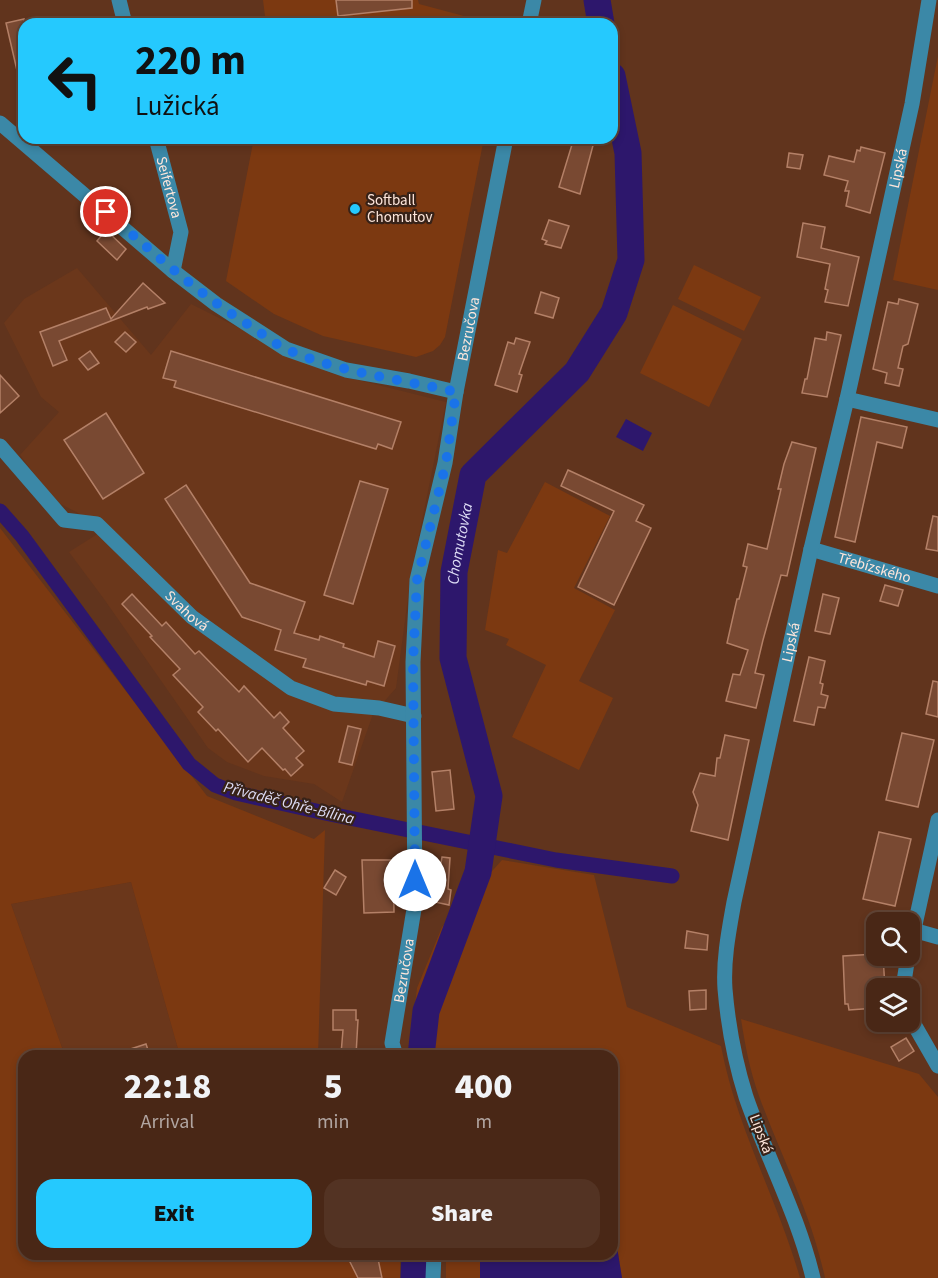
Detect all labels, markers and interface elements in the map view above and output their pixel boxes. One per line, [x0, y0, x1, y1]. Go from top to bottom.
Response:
text: 220 m [135, 31, 246, 91]
icon: left [36, 42, 114, 120]
text: Lužická [135, 87, 220, 126]
street label: Lipská [883, 146, 912, 190]
street label: Seifertova [151, 154, 187, 221]
pin [80, 186, 131, 237]
place label: Softball Chomutov [367, 190, 432, 228]
icon: arrive [89, 195, 122, 228]
marker: Softball Chomutov [348, 202, 362, 216]
street label: Bezručova [452, 295, 485, 363]
water label: Chomutovka [443, 501, 478, 585]
street label: Třebízského [835, 547, 914, 588]
street label: Svahová [160, 585, 213, 636]
street label: Lipská [776, 620, 805, 664]
water label: Přivaděč Ohře-Bílina [221, 776, 357, 830]
position arrow [383, 848, 447, 912]
map controls [866, 912, 920, 1032]
button: search [866, 912, 920, 966]
street label: Bezručova [388, 937, 420, 1004]
button: layers [866, 978, 920, 1032]
text: 22:18 [123, 1061, 212, 1112]
text: 5 [324, 1061, 343, 1112]
text: 400 [455, 1061, 513, 1112]
text: Arrival [141, 1108, 194, 1136]
text: min [317, 1108, 349, 1136]
text: m [475, 1108, 492, 1136]
street label: Lipská [744, 1111, 778, 1157]
button: Exit [36, 1179, 312, 1248]
button: Share [324, 1179, 600, 1248]

